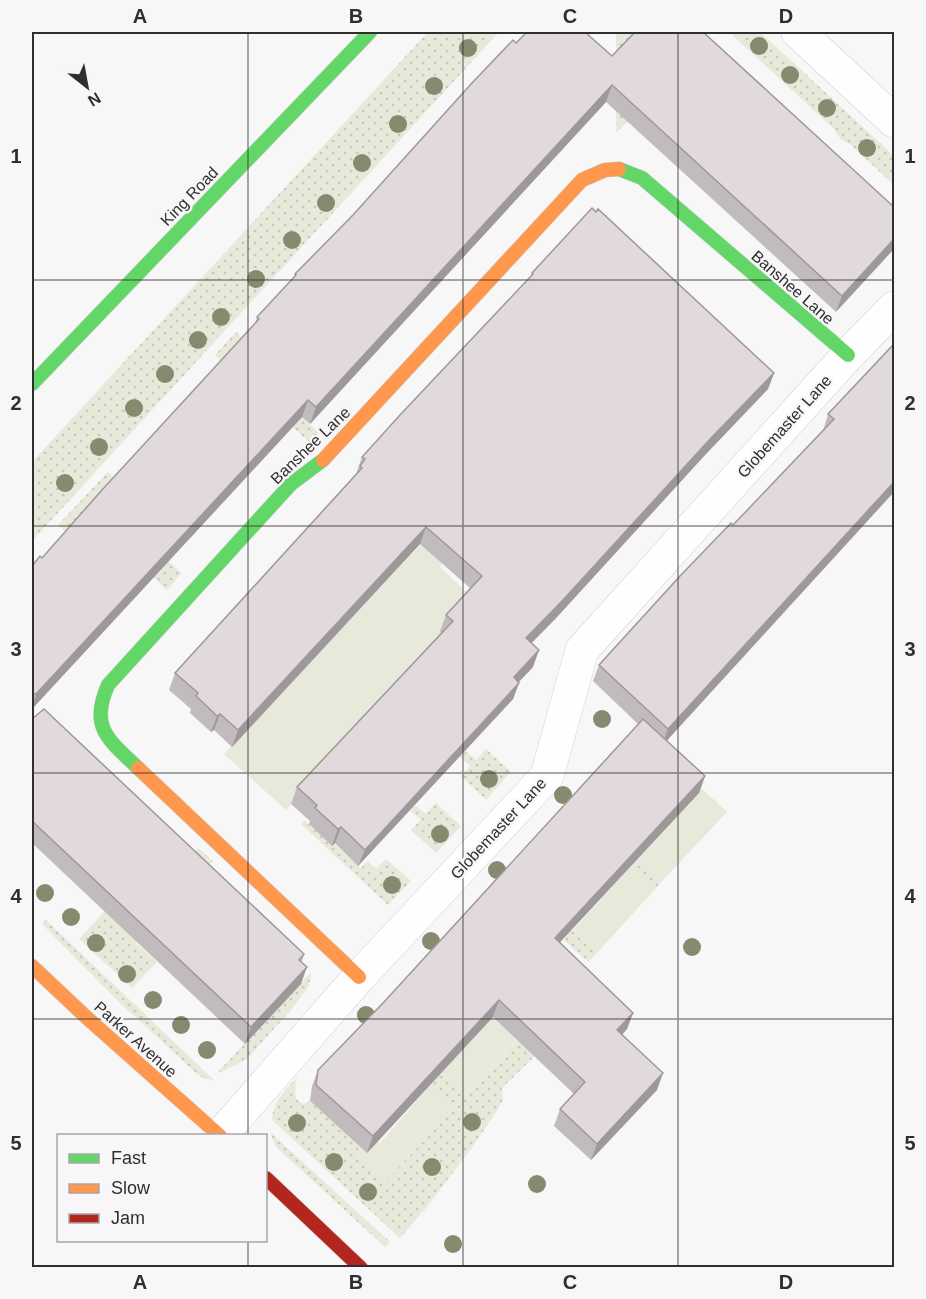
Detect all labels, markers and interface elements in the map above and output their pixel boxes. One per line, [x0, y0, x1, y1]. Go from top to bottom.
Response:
text: A [133, 5, 147, 27]
text: B [349, 5, 363, 27]
text: C [563, 5, 577, 27]
text: D [779, 5, 793, 27]
north arrow [57, 57, 117, 117]
text: N [85, 89, 104, 110]
text: 1 [10, 145, 22, 167]
text: 1 [904, 145, 916, 167]
street label: King Road [157, 164, 221, 229]
street label: Banshee Lane [748, 247, 837, 328]
street label: Globemaster Lane [734, 372, 835, 481]
text: 2 [10, 392, 22, 414]
text: 2 [904, 392, 916, 414]
street label: Banshee Lane [267, 403, 353, 487]
text: 3 [10, 638, 22, 660]
text: 3 [904, 638, 916, 660]
street label: Globemaster Lane [447, 774, 550, 882]
text: 4 [10, 885, 22, 907]
text: 4 [904, 885, 916, 907]
street label: Parker Avenue [91, 998, 180, 1081]
text: 5 [10, 1132, 22, 1154]
text: 5 [904, 1132, 916, 1154]
legend [57, 1134, 267, 1242]
text: Fast [111, 1148, 146, 1168]
text: Slow [111, 1178, 151, 1198]
text: Jam [111, 1208, 145, 1228]
text: A [133, 1271, 147, 1293]
text: B [349, 1271, 363, 1293]
text: C [563, 1271, 577, 1293]
text: D [779, 1271, 793, 1293]

